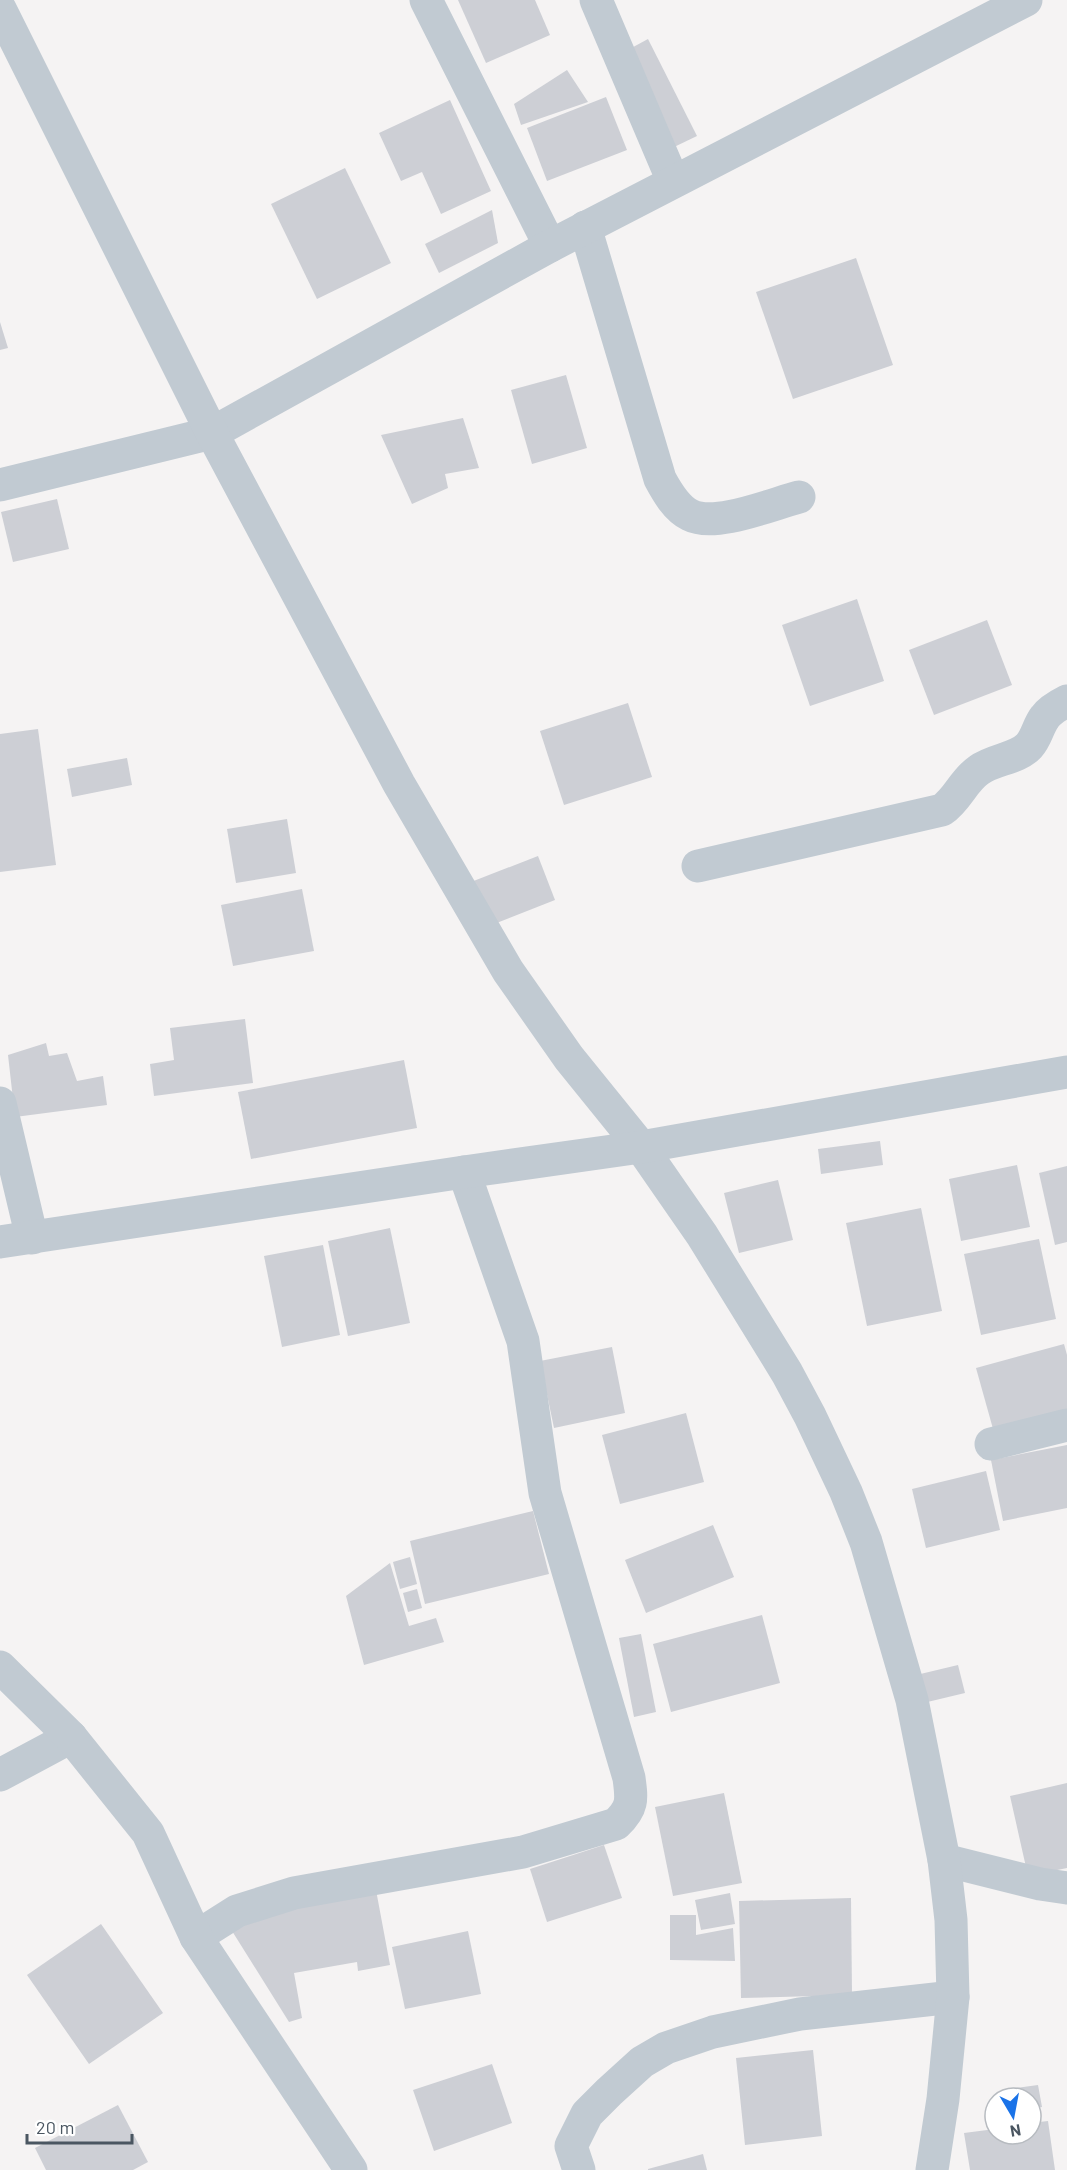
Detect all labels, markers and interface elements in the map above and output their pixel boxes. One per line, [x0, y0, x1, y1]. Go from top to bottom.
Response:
north arrow [983, 2086, 1043, 2146]
scale bar [27, 2107, 132, 2145]
text: 20 m [36, 2116, 74, 2138]
text: N [1009, 2121, 1023, 2142]

